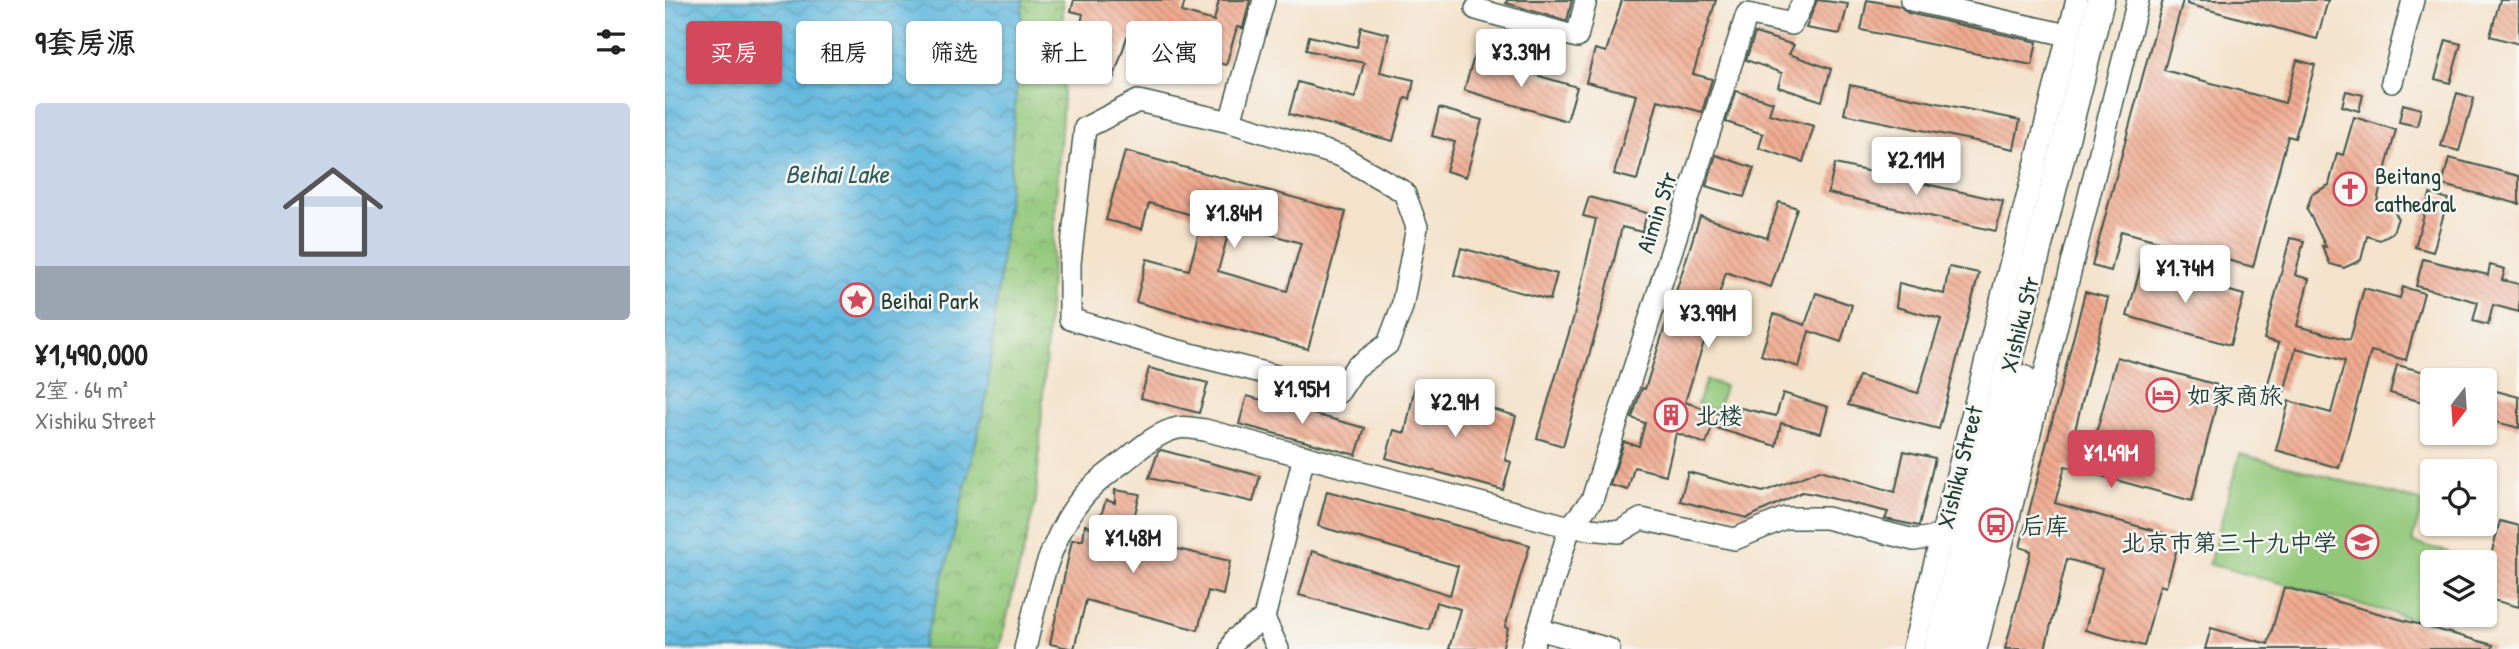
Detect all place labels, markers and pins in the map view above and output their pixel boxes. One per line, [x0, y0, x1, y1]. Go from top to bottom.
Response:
pin: ¥3.39M [1464, 29, 1578, 89]
pin: ¥2.11M [1859, 138, 1973, 197]
place label: Beitang cathedral [2375, 159, 2457, 219]
church icon: Beitang cathedral [2331, 170, 2369, 208]
pin: ¥1.84M [1177, 190, 1291, 250]
pin: ¥1.74M [2128, 246, 2242, 305]
place icon: Beihai Park [838, 281, 876, 319]
place label: Beihai Park [881, 284, 979, 316]
pin: ¥3.99M [1651, 290, 1765, 350]
pin: ¥1.95M [1245, 366, 1359, 426]
hotel icon: 如家商旅 [2144, 376, 2182, 414]
place label: 如家商旅 [2187, 379, 2283, 411]
pin: ¥2.9M [1406, 380, 1504, 439]
building icon: 北楼 [1652, 396, 1690, 434]
place label: 北楼 [1695, 399, 1743, 431]
pin: ¥1.49M [2054, 430, 2168, 490]
bus stop icon: 后库 [1977, 506, 2015, 544]
place label: 后库 [2021, 509, 2069, 541]
pin: ¥1.48M [1076, 516, 1190, 575]
school or university icon: 北京市第三十九中学 [2343, 523, 2381, 561]
place label: 北京市第三十九中学 [2121, 526, 2337, 558]

